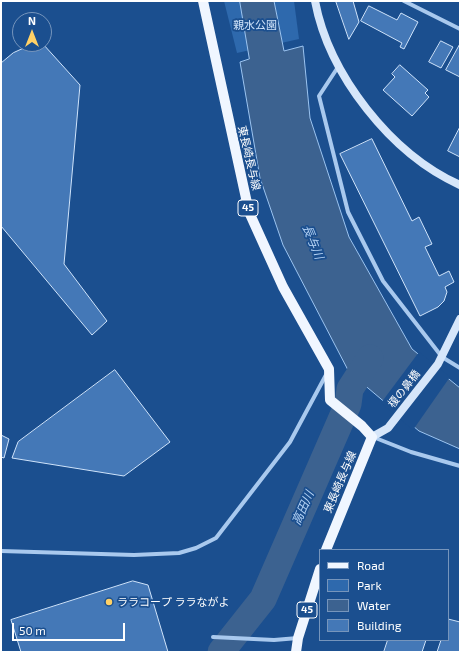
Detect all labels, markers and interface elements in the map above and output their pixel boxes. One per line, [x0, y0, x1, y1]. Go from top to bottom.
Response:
north arrow [12, 12, 52, 52]
text: N [28, 14, 36, 27]
park label: 親水公園 [233, 18, 277, 32]
street label: 東長崎長与線 [235, 124, 263, 192]
road number: 45 [238, 200, 258, 216]
water label: 長与川 [300, 223, 326, 261]
street label: 榎の鼻橋 [385, 368, 423, 410]
street label: 東長崎長与線 [321, 449, 359, 515]
water label: 高田川 [289, 489, 317, 527]
legend [319, 549, 449, 641]
text: Road [357, 558, 385, 572]
text: Park [357, 578, 382, 592]
place label: ララコープ ララながよ [117, 595, 229, 609]
marker: ララコープ ララながよ [104, 597, 114, 607]
text: Water [357, 598, 391, 612]
road number: 45 [297, 602, 317, 618]
scale bar [14, 615, 127, 641]
text: Building [357, 618, 401, 632]
text: 50 m [19, 623, 46, 637]

